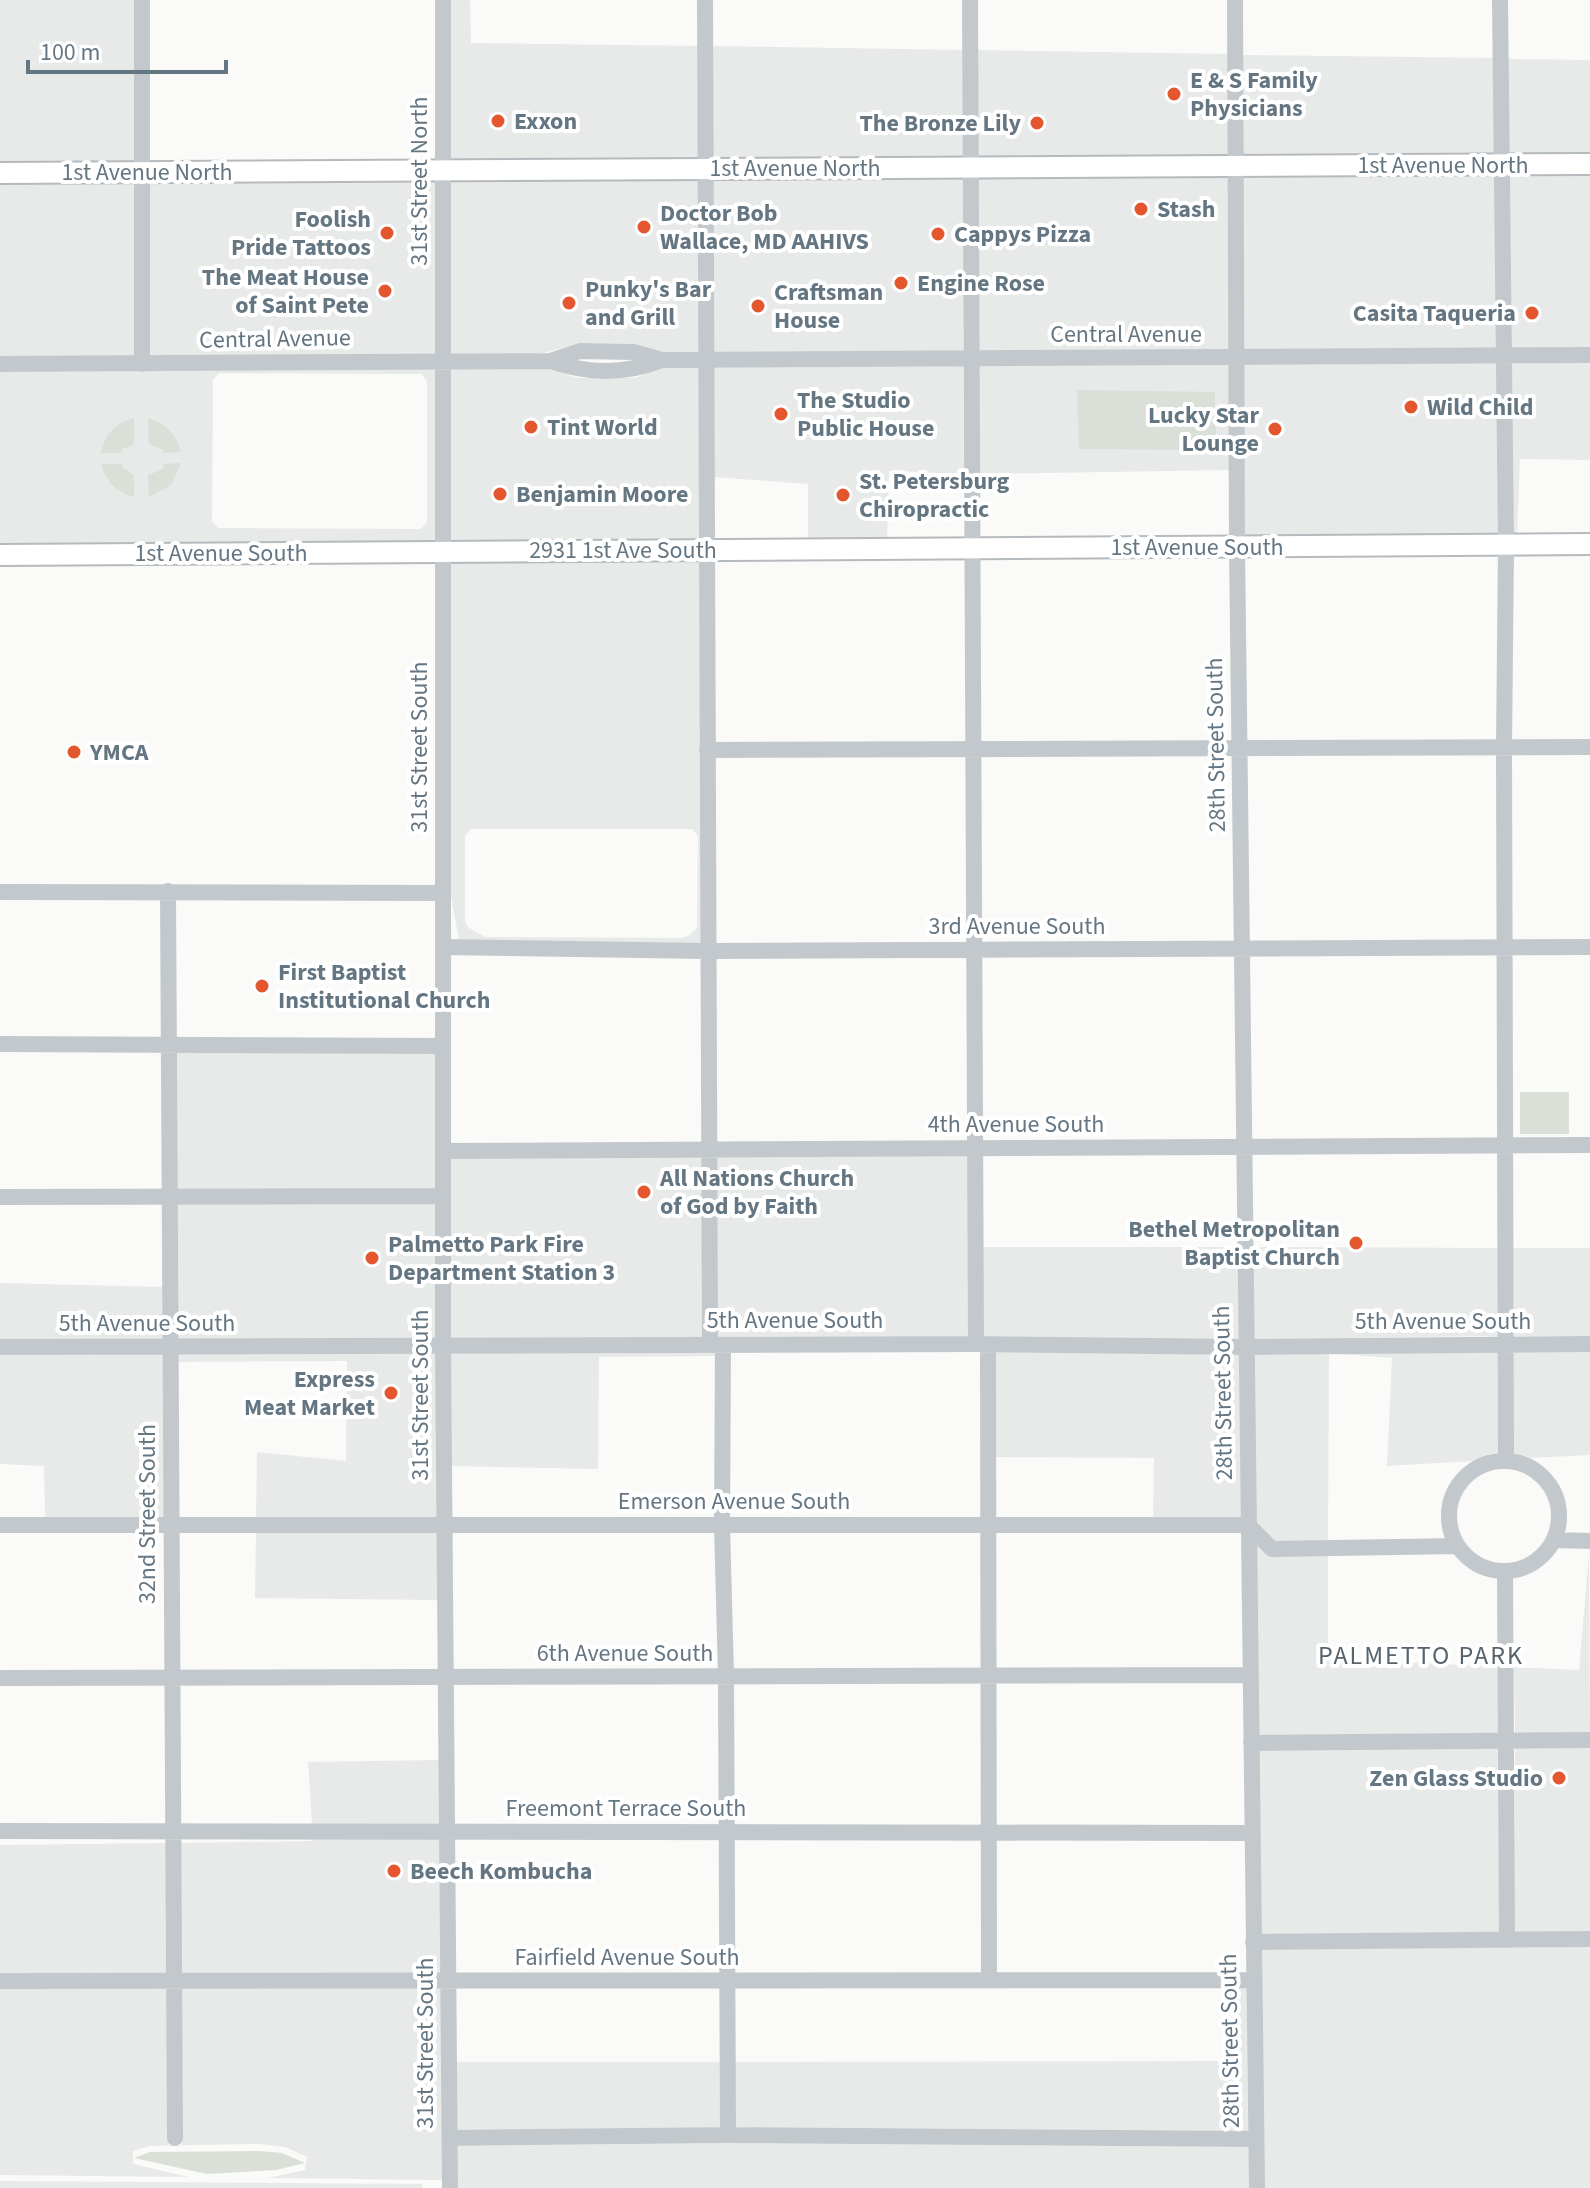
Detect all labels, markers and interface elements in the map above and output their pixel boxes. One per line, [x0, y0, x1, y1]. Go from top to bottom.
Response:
scale bar [28, 24, 226, 74]
text: 100 m [40, 35, 100, 70]
place label: E & S Family Physicians [1190, 63, 1318, 126]
marker: E & S Family Physicians [1165, 85, 1183, 103]
street label: 31st Street North [402, 96, 437, 266]
place label: Exxon [514, 104, 577, 139]
place label: The Bronze Lily [859, 106, 1021, 141]
marker: Exxon [489, 112, 507, 130]
marker: The Bronze Lily [1028, 114, 1046, 132]
street label: 1st Avenue North [1357, 148, 1529, 183]
street label: 1st Avenue North [709, 151, 881, 186]
street label: 1st Avenue North [61, 155, 233, 190]
place label: Stash [1157, 192, 1215, 227]
place label: Doctor Bob Wallace, MD AAHIVS [660, 196, 869, 259]
marker: Stash [1132, 200, 1150, 218]
place label: Foolish Pride Tattoos [231, 202, 371, 265]
place label: Cappys Pizza [954, 217, 1091, 252]
marker: Doctor Bob Wallace, MD AAHIVS [635, 218, 653, 236]
marker: Foolish Pride Tattoos [378, 224, 396, 242]
marker: Cappys Pizza [929, 225, 947, 243]
place label: The Meat House of Saint Pete [202, 260, 369, 323]
place label: Engine Rose [917, 266, 1045, 301]
place label: Punky's Bar and Grill [585, 272, 712, 335]
marker: Engine Rose [892, 274, 910, 292]
place label: Craftsman House [774, 275, 883, 338]
marker: The Meat House of Saint Pete [376, 282, 394, 300]
marker: Punky's Bar and Grill [560, 294, 578, 312]
place label: Casita Taqueria [1353, 296, 1516, 331]
marker: Craftsman House [749, 297, 767, 315]
marker: Casita Taqueria [1523, 304, 1541, 322]
street label: Central Avenue [1050, 317, 1202, 352]
street label: Central Avenue [199, 320, 351, 358]
place label: The Studio Public House [797, 383, 934, 446]
place label: Wild Child [1427, 390, 1533, 425]
place label: Lucky Star Lounge [1148, 398, 1259, 461]
marker: Wild Child [1402, 398, 1420, 416]
marker: The Studio Public House [772, 405, 790, 423]
place label: Tint World [547, 410, 658, 445]
marker: Tint World [522, 418, 540, 436]
marker: Lucky Star Lounge [1266, 420, 1284, 438]
place label: St. Petersburg Chiropractic [859, 464, 1009, 527]
place label: Benjamin Moore [516, 477, 688, 512]
marker: Benjamin Moore [491, 485, 509, 503]
marker: St. Petersburg Chiropractic [834, 486, 852, 504]
street label: 1st Avenue South [1110, 530, 1284, 565]
street label: 2931 1st Ave South [529, 533, 717, 568]
street label: 1st Avenue South [134, 536, 308, 571]
street label: 28th Street South [1197, 657, 1235, 833]
street label: 31st Street South [402, 661, 437, 833]
place label: YMCA [89, 735, 149, 770]
marker: YMCA [65, 743, 83, 761]
street label: 3rd Avenue South [929, 909, 1105, 944]
place label: First Baptist Institutional Church [278, 955, 490, 1018]
marker: First Baptist Institutional Church [253, 977, 271, 995]
street label: 4th Avenue South [928, 1107, 1104, 1142]
place label: All Nations Church of God by Faith [659, 1161, 854, 1224]
marker: All Nations Church of God by Faith [635, 1183, 653, 1201]
place label: Bethel Metropolitan Baptist Church [1128, 1212, 1340, 1275]
place label: Palmetto Park Fire Department Station 3 [388, 1227, 615, 1290]
marker: Bethel Metropolitan Baptist Church [1347, 1234, 1365, 1252]
marker: Palmetto Park Fire Department Station 3 [363, 1249, 381, 1267]
street label: 5th Avenue South [707, 1303, 883, 1338]
street label: 5th Avenue South [1355, 1304, 1531, 1339]
street label: 28th Street South [1204, 1305, 1242, 1481]
street label: 5th Avenue South [59, 1306, 235, 1341]
street label: 31st Street South [403, 1309, 438, 1481]
place label: Express Meat Market [244, 1362, 375, 1425]
marker: Express Meat Market [382, 1384, 400, 1402]
street label: 32nd Street South [130, 1424, 165, 1604]
street label: Emerson Avenue South [618, 1484, 850, 1519]
street label: 6th Avenue South [537, 1636, 713, 1671]
district label: PALMETTO PARK [1318, 1637, 1524, 1674]
place label: Zen Glass Studio [1369, 1761, 1543, 1796]
marker: Zen Glass Studio [1550, 1769, 1568, 1787]
street label: Freemont Terrace South [506, 1791, 746, 1826]
place label: Beech Kombucha [410, 1854, 592, 1889]
marker: Beech Kombucha [385, 1862, 403, 1880]
street label: Fairfield Avenue South [514, 1940, 740, 1975]
street label: 28th Street South [1211, 1953, 1249, 2129]
street label: 31st Street South [408, 1957, 443, 2129]

